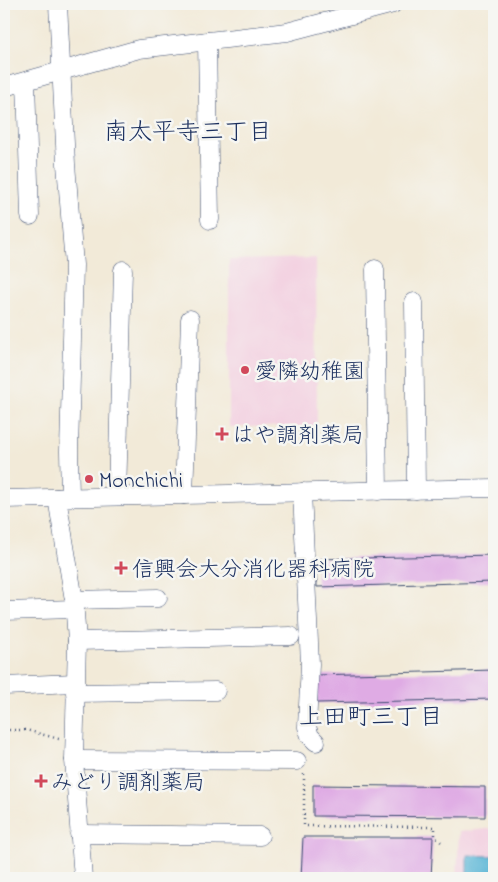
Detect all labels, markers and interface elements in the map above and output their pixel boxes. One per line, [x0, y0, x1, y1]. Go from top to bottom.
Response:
district label: 南太平寺三丁目 [104, 116, 272, 151]
place label: 愛隣幼稚園 [255, 357, 365, 389]
marker: 愛隣幼稚園 [239, 364, 251, 376]
place label: はや調剤薬局 [232, 421, 364, 453]
marker: はや調剤薬局 [216, 428, 228, 440]
place label: Monchichi [99, 466, 183, 498]
marker: Monchichi [83, 473, 95, 485]
place label: 信興会大分消化器科病院 [132, 555, 374, 587]
marker: 信興会大分消化器科病院 [114, 561, 128, 575]
district label: 上田町三丁目 [299, 701, 443, 736]
place label: みどり調剤薬局 [51, 768, 205, 800]
marker: みどり調剤薬局 [35, 775, 47, 787]

